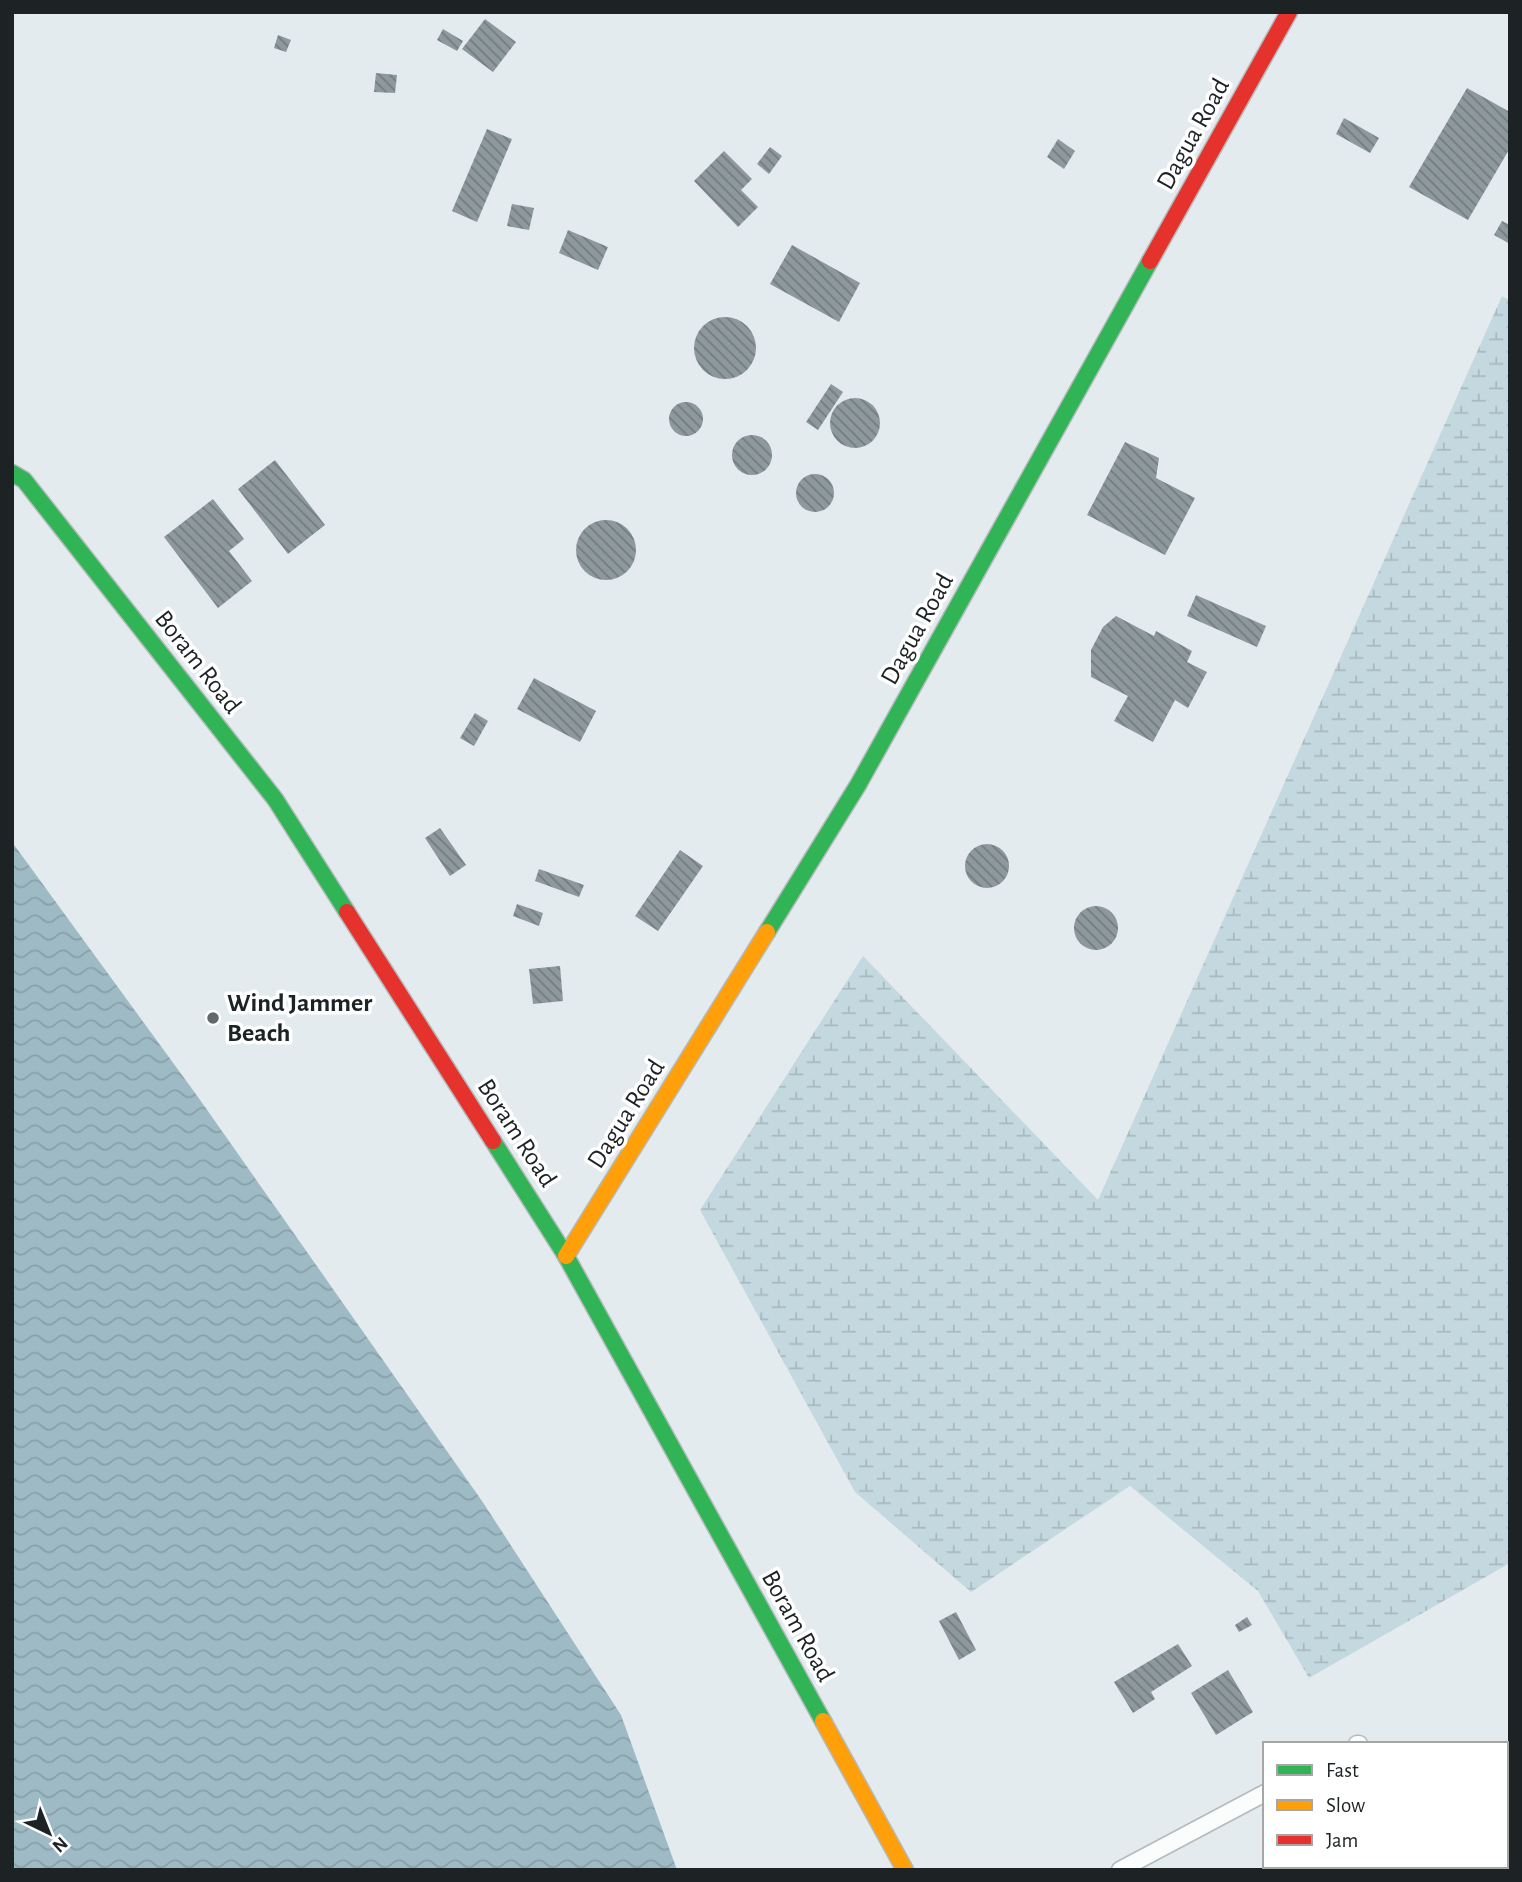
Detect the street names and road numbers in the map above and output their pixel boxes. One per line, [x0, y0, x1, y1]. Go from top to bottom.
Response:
street label: Dagua Road [1152, 74, 1234, 194]
street label: Dagua Road [876, 569, 958, 689]
street label: Boram Road [150, 606, 246, 718]
street label: Dagua Road [582, 1055, 670, 1173]
street label: Boram Road [473, 1074, 561, 1192]
street label: Boram Road [757, 1566, 839, 1686]

